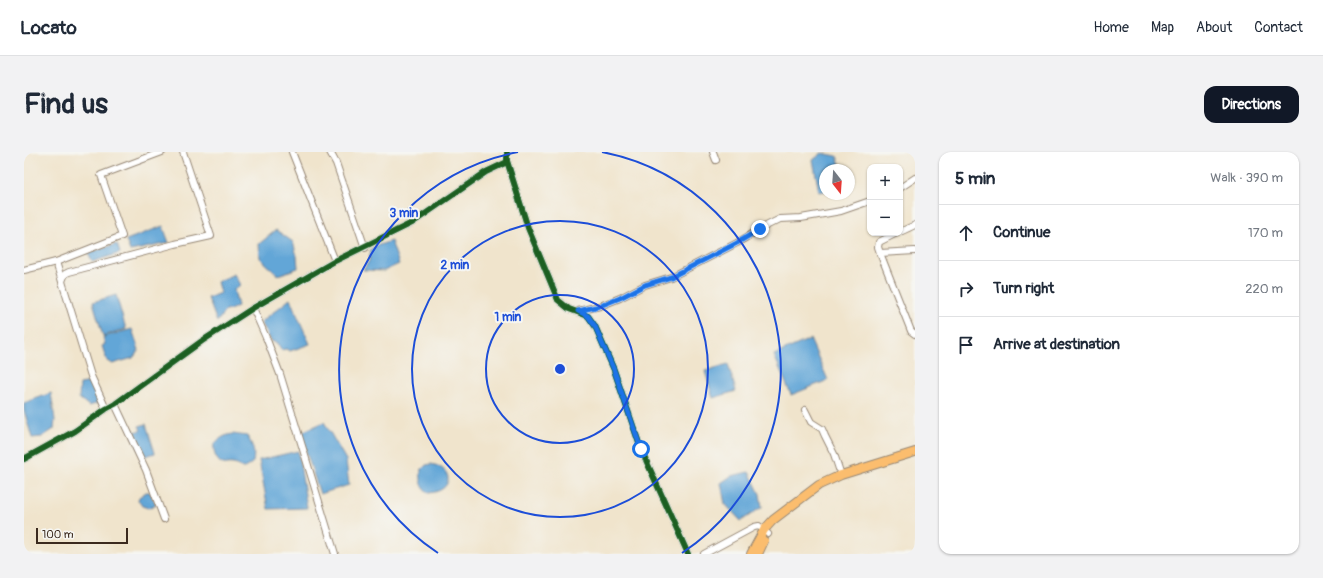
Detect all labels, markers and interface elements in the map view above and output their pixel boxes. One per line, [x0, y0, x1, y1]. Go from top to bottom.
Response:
text: Locato [20, 16, 77, 40]
text: Home [1094, 19, 1129, 36]
text: Map [1151, 19, 1174, 36]
text: About [1196, 19, 1232, 36]
text: Contact [1254, 19, 1303, 36]
button: Directions [1204, 86, 1299, 123]
text: Find us [24, 87, 108, 122]
north arrow [819, 164, 855, 200]
map controls [867, 164, 903, 236]
button: + [867, 164, 903, 200]
text: 5 min [955, 168, 995, 189]
text: Walk · 390 m [1210, 170, 1283, 186]
button: − [867, 200, 903, 236]
text: 3 min [390, 206, 419, 221]
route end [751, 220, 769, 238]
icon: ahead [955, 222, 977, 244]
text: Continue [993, 223, 1051, 242]
text: 170 m [1248, 225, 1283, 241]
text: 2 min [441, 258, 470, 273]
icon: right [955, 278, 977, 300]
text: Turn right [993, 279, 1054, 298]
text: 220 m [1245, 281, 1283, 297]
text: 1 min [495, 310, 522, 325]
icon: arrive [955, 334, 977, 356]
text: Arrive at destination [993, 335, 1120, 354]
centre of rings [553, 362, 567, 376]
route start [632, 440, 650, 458]
scale bar [36, 526, 128, 545]
text: 100 m [42, 528, 73, 541]

